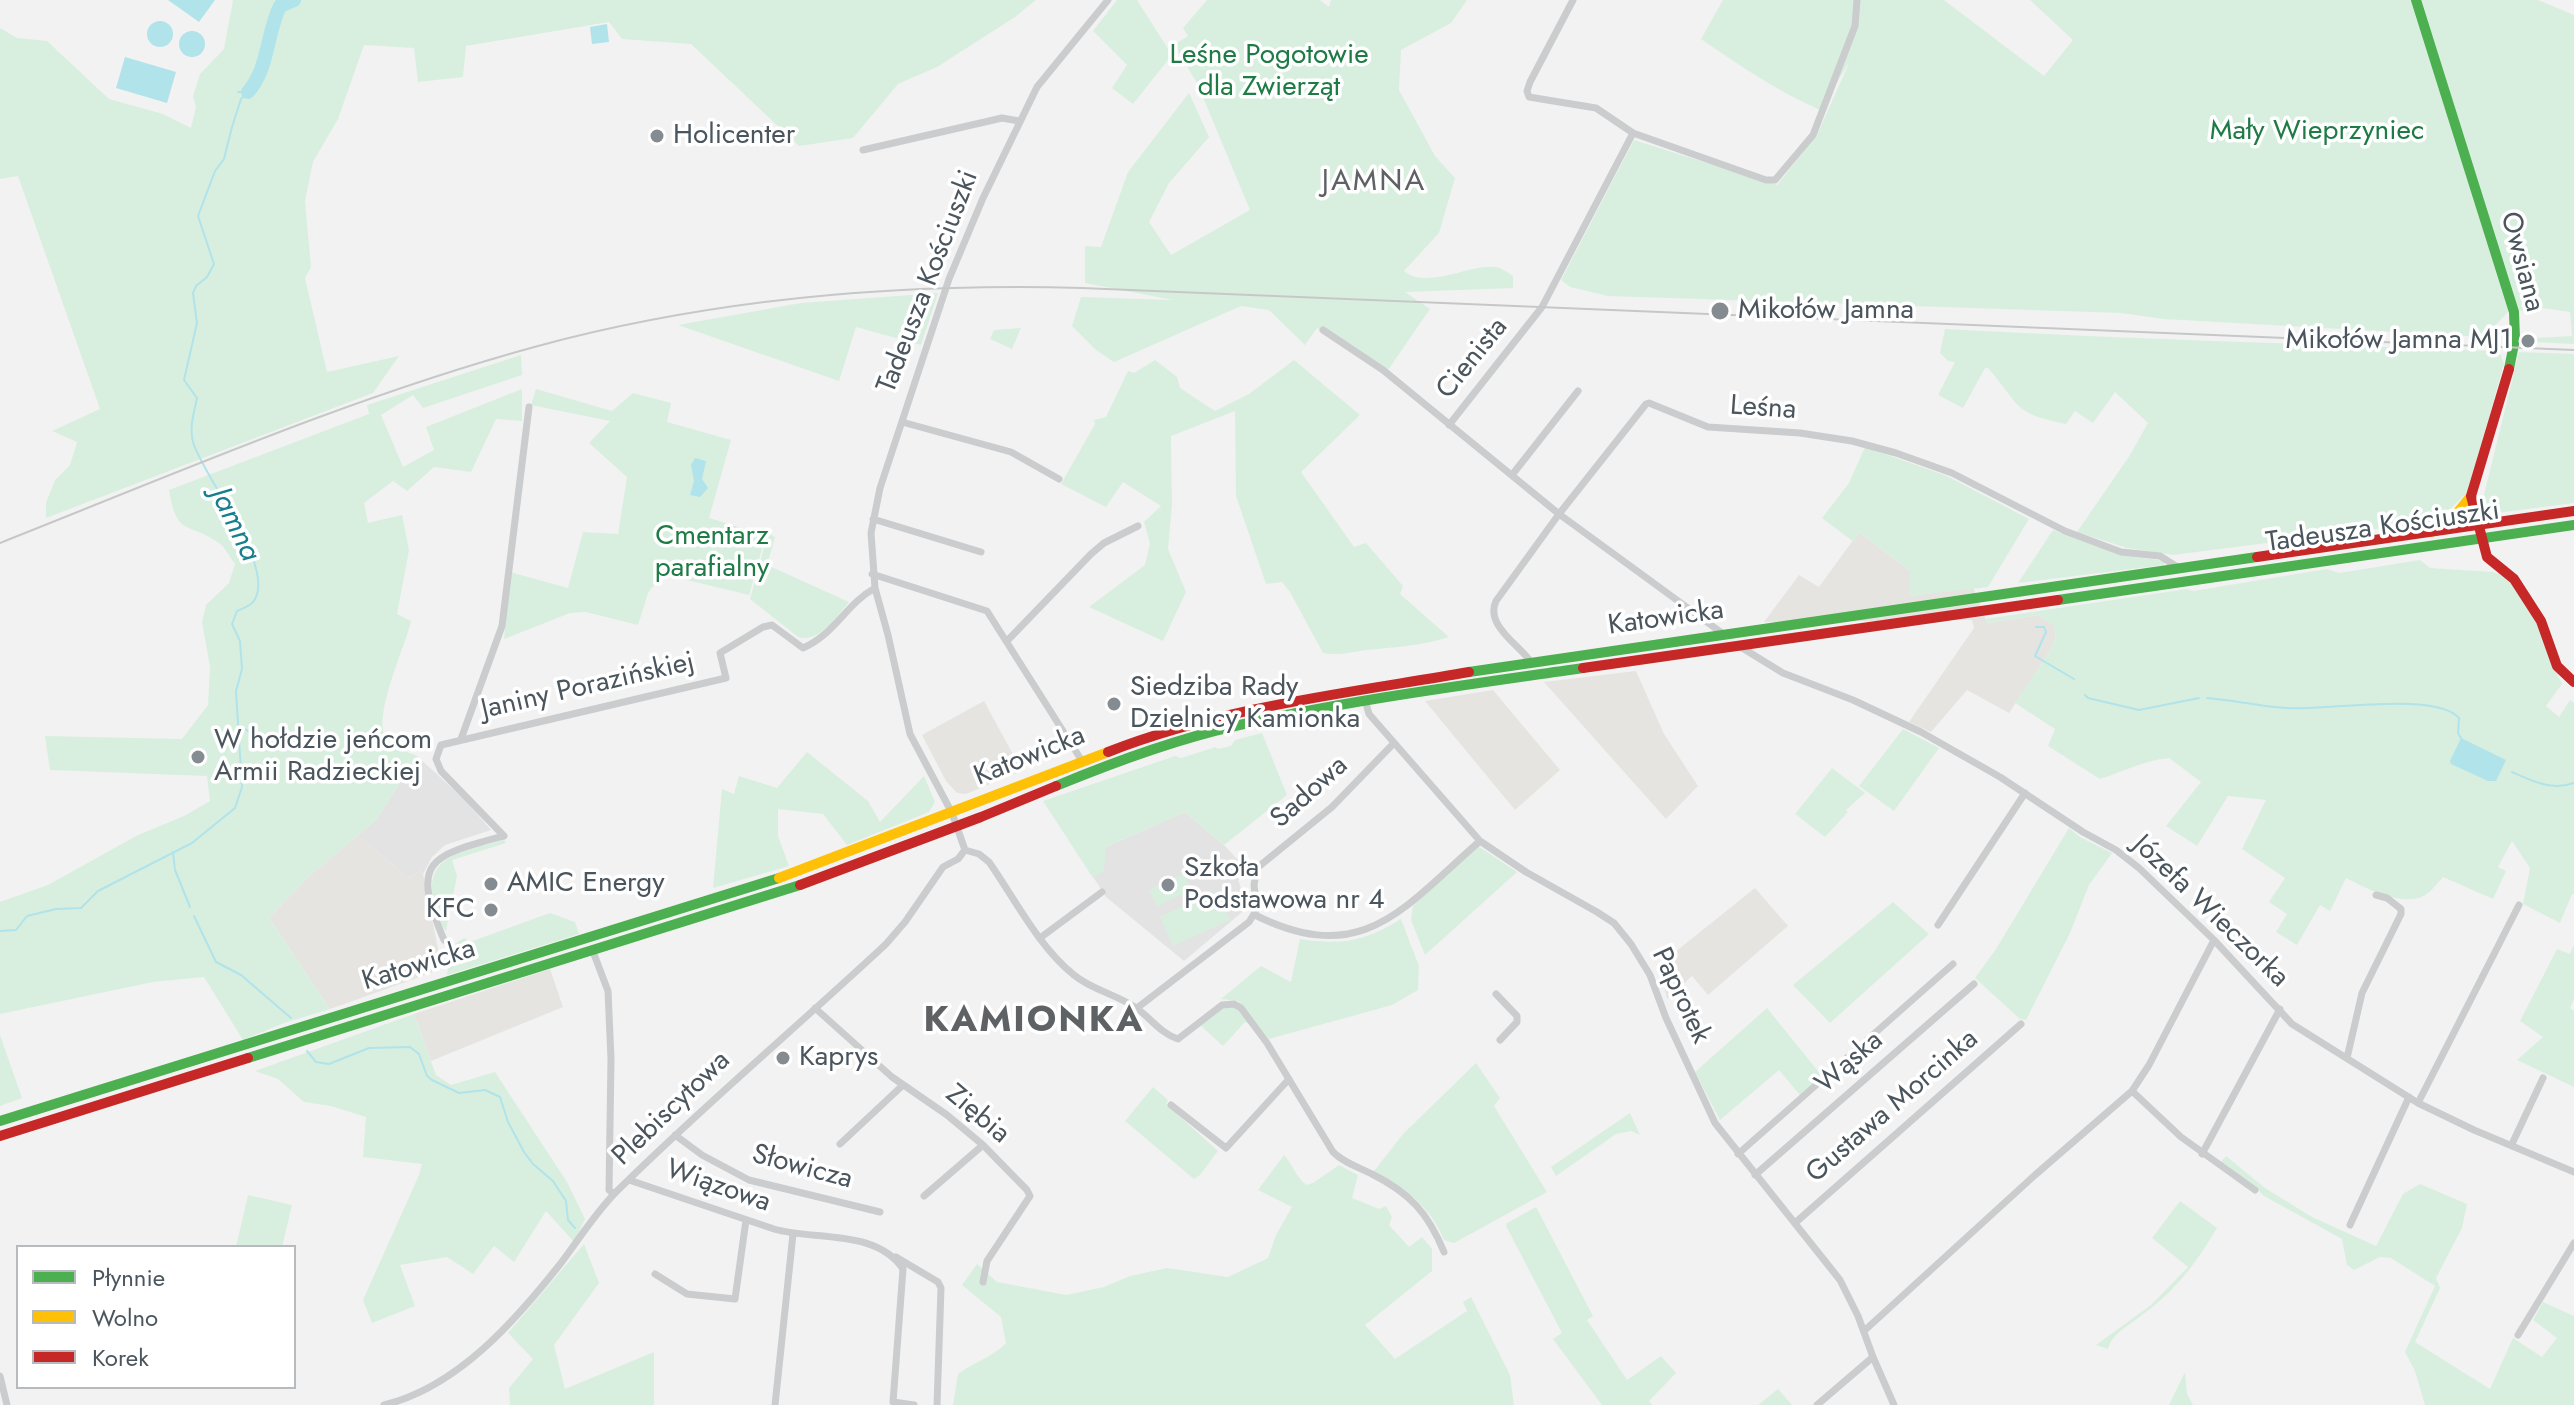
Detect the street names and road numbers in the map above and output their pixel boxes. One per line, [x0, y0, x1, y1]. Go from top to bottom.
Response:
street label: Tadeusza Kościuszki [871, 166, 987, 398]
street label: Owsiana [2492, 208, 2550, 316]
street label: Cienista [1430, 312, 1516, 406]
street label: Leśna [1729, 390, 1797, 428]
street label: Tadeusza Kościuszki [2264, 495, 2502, 561]
street label: Katowicka [1606, 594, 1726, 644]
street label: Janiny Porazińskiej [478, 646, 698, 728]
street label: Katowicka [970, 720, 1090, 794]
street label: Sadowa [1265, 750, 1355, 836]
street label: Józefa Wieczorka [2125, 829, 2295, 995]
street label: Katowicka [358, 933, 480, 999]
street label: Paprotek [1643, 943, 1717, 1049]
street label: Gustawa Morcinka [1800, 1023, 1986, 1191]
street label: Wąska [1809, 1025, 1891, 1101]
street label: Plebiscytowa [606, 1045, 738, 1173]
street label: Ziębia [938, 1078, 1016, 1152]
street label: Słowicza [748, 1138, 856, 1198]
street label: Wiązowa [661, 1153, 775, 1221]

